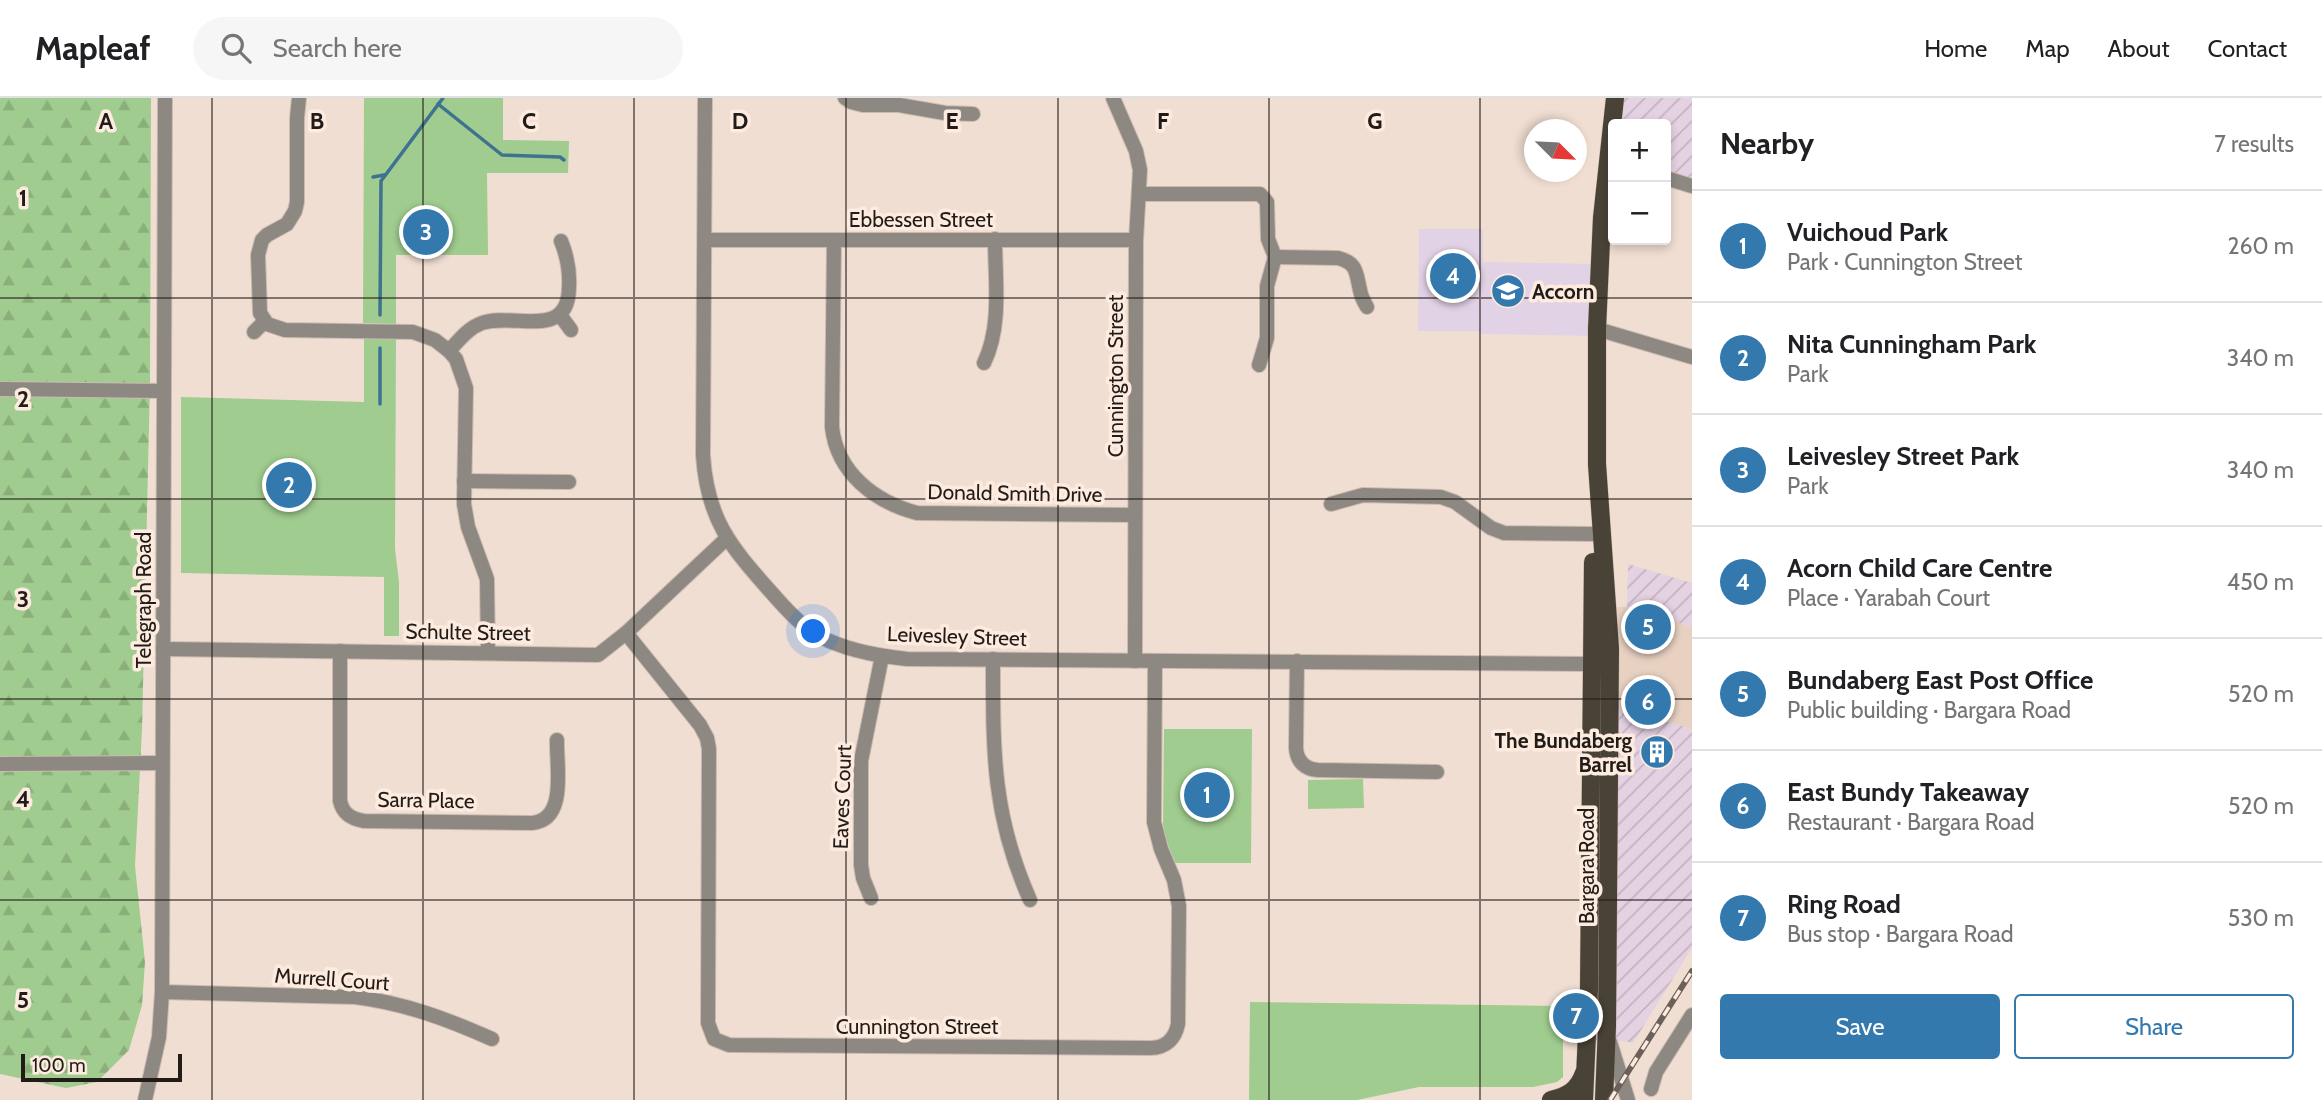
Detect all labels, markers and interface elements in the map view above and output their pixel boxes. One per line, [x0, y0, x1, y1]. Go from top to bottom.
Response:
search box [193, 17, 683, 80]
text: Mapleaf [35, 28, 151, 68]
icon: search [217, 29, 255, 67]
text: Search here [273, 32, 402, 64]
text: Home [1924, 34, 1987, 63]
text: Map [2025, 34, 2070, 63]
text: About [2108, 34, 2170, 63]
text: Contact [2208, 34, 2287, 63]
text: A [99, 107, 114, 135]
text: B [310, 107, 324, 135]
text: C [522, 107, 536, 135]
text: D [732, 107, 748, 135]
text: E [945, 107, 959, 135]
text: F [1157, 107, 1169, 135]
text: G [1367, 107, 1383, 135]
north arrow [1524, 119, 1587, 182]
map controls [1608, 119, 1671, 245]
button: + [1608, 119, 1671, 182]
text: Nearby [1720, 125, 1814, 162]
text: 7 results [2214, 130, 2294, 158]
button: − [1608, 182, 1671, 245]
text: 1 [19, 184, 27, 212]
pin: 3 [403, 206, 449, 258]
street label: Ebbessen Street [849, 207, 993, 232]
text: Vuichoud Park [1787, 216, 1948, 248]
text: 1 [1739, 232, 1747, 260]
text: 260 m [2227, 232, 2294, 260]
text: Park · Cunnington Street [1787, 248, 2023, 276]
pin: 4 [1430, 250, 1476, 302]
school or university icon: Accorn [1489, 272, 1527, 310]
place label: Accorn [1532, 279, 1594, 304]
street label: Cunnington Street [1103, 295, 1128, 457]
text: Nita Cunningham Park [1787, 328, 2036, 360]
text: 2 [1737, 344, 1749, 372]
text: 340 m [2227, 344, 2294, 372]
text: Park [1787, 360, 1828, 388]
text: 2 [17, 385, 29, 413]
text: Leivesley Street Park [1787, 440, 2019, 472]
text: 3 [1737, 456, 1749, 484]
text: 340 m [2227, 456, 2294, 484]
pin: 2 [266, 459, 312, 511]
text: Park [1787, 472, 1828, 500]
street label: Donald Smith Drive [927, 479, 1103, 507]
street label: Telegraph Road [131, 532, 156, 668]
text: Acorn Child Care Centre [1787, 552, 2052, 584]
text: 4 [1736, 568, 1750, 596]
text: 450 m [2227, 568, 2294, 596]
text: Place · Yarabah Court [1787, 584, 1990, 612]
text: 3 [17, 585, 29, 613]
pin: 5 [1625, 601, 1671, 653]
your location [796, 614, 830, 648]
street label: Schulte Street [405, 618, 531, 646]
street label: Leivesley Street [887, 621, 1027, 651]
text: Bundaberg East Post Office [1787, 664, 2094, 696]
pin: 6 [1625, 676, 1671, 728]
text: 5 [1737, 680, 1749, 708]
text: 520 m [2228, 680, 2294, 708]
text: Public building · Bargara Road [1787, 696, 2071, 724]
place label: The Bundaberg Barrel [1495, 728, 1632, 777]
building icon: The Bundaberg Barrel [1638, 733, 1676, 771]
street label: Eaves Court [828, 744, 856, 850]
pin: 1 [1184, 769, 1230, 821]
text: East Bundy Takeaway [1787, 776, 2029, 808]
text: 4 [16, 785, 30, 813]
street label: Sarra Place [377, 787, 475, 813]
text: 6 [1737, 792, 1749, 820]
text: 520 m [2228, 792, 2294, 820]
street label: Bargara Road [1574, 808, 1599, 924]
text: Restaurant · Bargara Road [1787, 808, 2035, 836]
text: Ring Road [1787, 888, 1901, 920]
text: 7 [1737, 904, 1749, 932]
text: 530 m [2228, 904, 2294, 932]
text: Bus stop · Bargara Road [1787, 920, 2013, 948]
street label: Murrell Court [274, 963, 390, 995]
text: 5 [17, 986, 29, 1014]
pin: 7 [1553, 990, 1599, 1042]
button: Save [1720, 994, 2000, 1059]
button: Share [2014, 994, 2294, 1059]
street label: Cunnington Street [836, 1014, 998, 1039]
scale bar [21, 1051, 182, 1083]
text: 100 m [32, 1054, 86, 1077]

